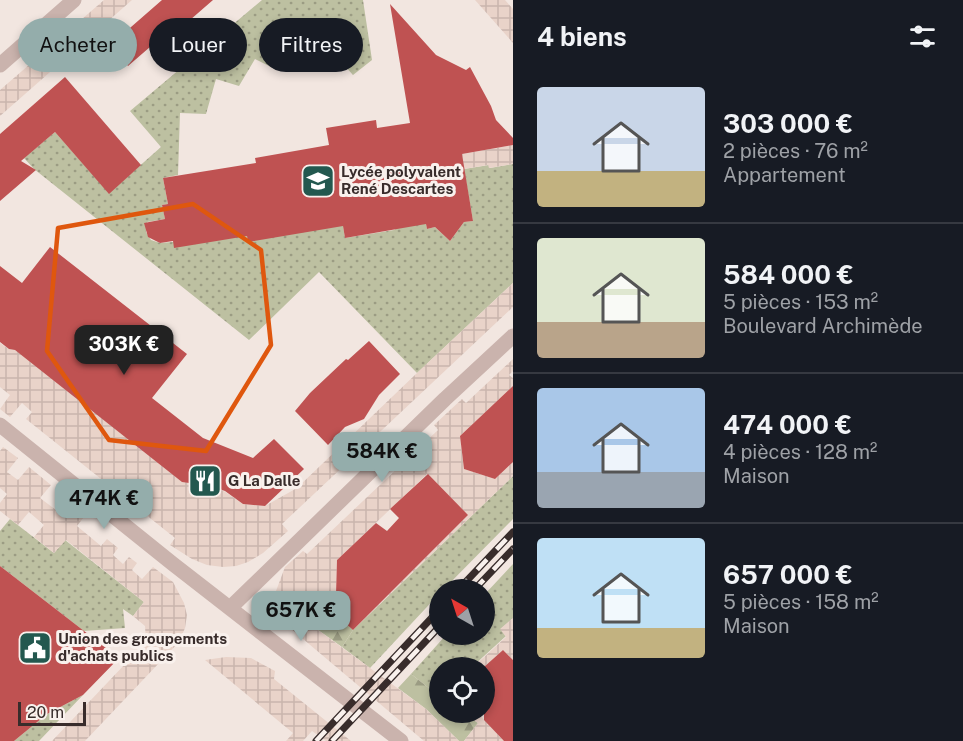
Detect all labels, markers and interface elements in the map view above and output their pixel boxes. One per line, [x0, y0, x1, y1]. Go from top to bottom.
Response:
chip: Acheter [18, 18, 137, 72]
chip: Louer [149, 18, 247, 72]
chip: Filtres [259, 18, 363, 72]
icon: filters [906, 20, 939, 53]
text: 4 biens [537, 21, 627, 52]
text: 303 000 € [723, 108, 853, 139]
icon: home [585, 111, 657, 183]
text: 2 pièces · 76 m² [723, 139, 868, 163]
school or university icon: Lycée polyvalent René Descartes [300, 163, 336, 199]
place label: Lycée polyvalent René Descartes [341, 163, 461, 197]
text: Appartement [723, 163, 846, 187]
text: 584 000 € [723, 259, 854, 290]
icon: home [585, 262, 657, 334]
text: 5 pièces · 153 m² [723, 290, 878, 314]
text: Boulevard Archimède [723, 314, 923, 338]
pin: 303K € [75, 325, 173, 376]
text: 303K € [88, 332, 160, 356]
text: 474 000 € [723, 409, 852, 440]
icon: home [585, 412, 657, 484]
pin: 584K € [333, 432, 431, 483]
text: 584K € [346, 439, 418, 463]
text: 4 pièces · 128 m² [723, 440, 877, 464]
restaurant icon: G La Dalle [187, 463, 223, 499]
text: Maison [723, 464, 790, 488]
place label: G La Dalle [228, 472, 300, 489]
pin: 474K € [55, 479, 153, 530]
text: 474K € [69, 486, 139, 510]
text: 657 000 € [723, 559, 853, 590]
icon: home [585, 562, 657, 634]
north arrow [429, 579, 495, 645]
map controls [429, 579, 495, 723]
text: 5 pièces · 158 m² [723, 590, 879, 614]
pin: 657K € [252, 591, 350, 642]
text: 657K € [265, 598, 337, 622]
text: Maison [723, 614, 790, 638]
public building icon: Union des groupements d'achats publics [17, 630, 53, 666]
place label: Union des groupements d'achats publics [58, 630, 227, 664]
button: locate [429, 657, 495, 723]
scale bar [18, 699, 86, 726]
text: 20 m [27, 703, 64, 722]

